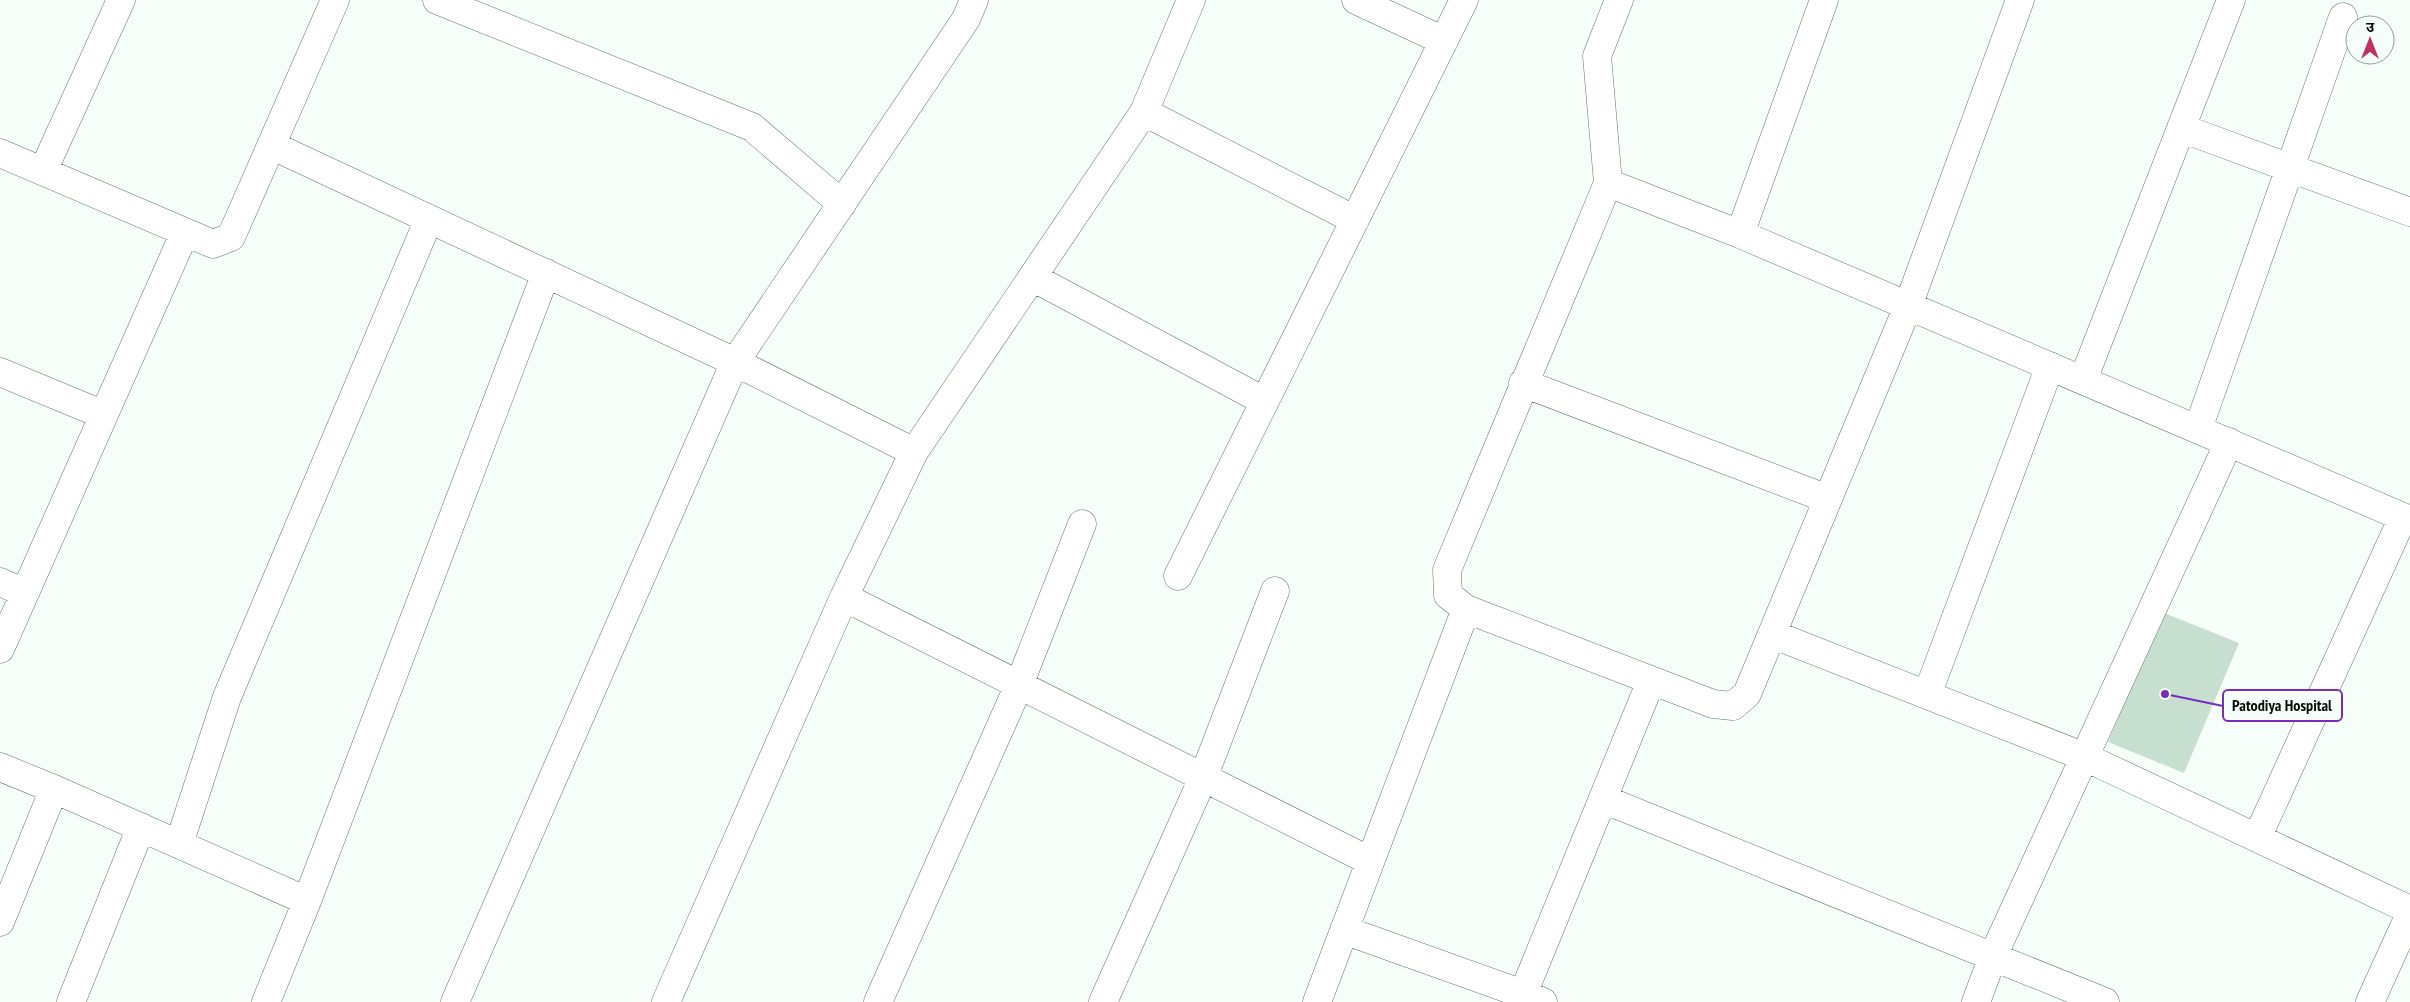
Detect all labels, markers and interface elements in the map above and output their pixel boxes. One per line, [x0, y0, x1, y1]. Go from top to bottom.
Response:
north arrow [2345, 15, 2395, 65]
text: उ [2366, 18, 2375, 36]
callout: Patodiya Hospital [2223, 690, 2342, 721]
text: Patodiya Hospital [2232, 695, 2332, 715]

